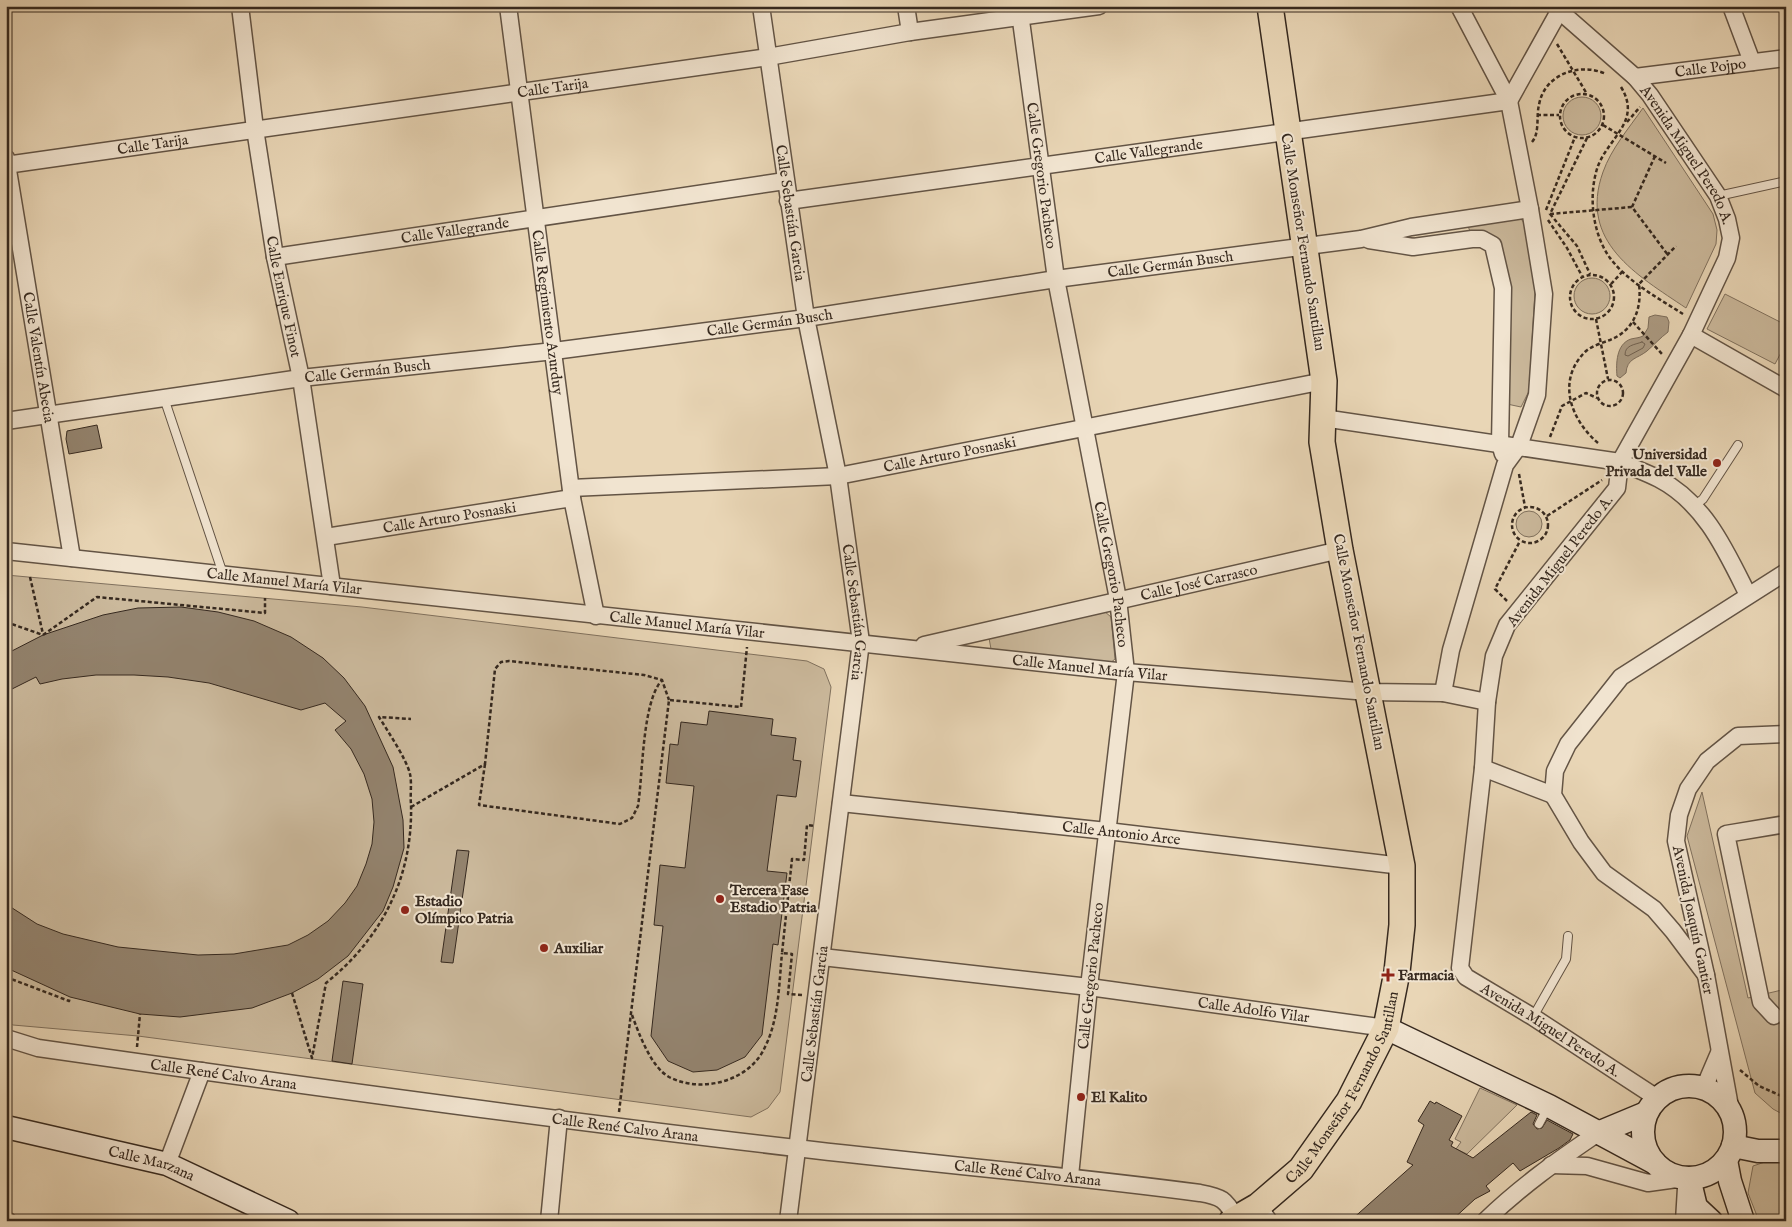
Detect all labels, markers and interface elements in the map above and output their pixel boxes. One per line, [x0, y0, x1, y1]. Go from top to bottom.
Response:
street label: Calle Pojpo [1674, 54, 1747, 81]
street label: Calle Tarija [516, 73, 590, 102]
street label: Avenida Miguel Peredo A. [1636, 80, 1737, 226]
street label: Calle Gregorio Pacheco [1023, 101, 1061, 250]
street label: Calle Tarija [116, 130, 190, 159]
street label: Calle Monseñor Fernando Santillan [1276, 132, 1330, 352]
street label: Calle Vallegrande [1093, 134, 1204, 168]
street label: Calle Sebastián Garcia [772, 143, 810, 283]
street label: Calle Vallegrande [400, 213, 510, 248]
street label: Calle Regimiento Azurduy [528, 229, 568, 397]
street label: Calle Enrique Finot [262, 235, 306, 359]
street label: Calle Germán Busch [1106, 246, 1234, 282]
street label: Calle Valentín Abecia [19, 291, 59, 425]
street label: Calle Germán Busch [706, 305, 834, 340]
street label: Calle Germán Busch [304, 355, 432, 387]
street label: Calle Arturo Posnaski [882, 432, 1017, 476]
place label: Universidad Privada del Valle [1605, 445, 1708, 481]
marker: Universidad Privada del Valle [1711, 457, 1723, 469]
street label: Avenida Miguel Peredo A. [1502, 491, 1617, 631]
street label: Calle Arturo Posnaski [381, 498, 517, 537]
street label: Calle Gregorio Pacheco [1090, 500, 1133, 648]
street label: Calle Monseñor Fernando Santillan [1329, 532, 1389, 752]
street label: Calle Sebastián Garcia [838, 543, 871, 682]
street label: Calle José Carrasco [1139, 560, 1259, 605]
street label: Calle Manuel María Vilar [206, 563, 363, 599]
street label: Calle Manuel María Vilar [608, 607, 766, 642]
street label: Calle Manuel María Vilar [1011, 650, 1169, 685]
street label: Calle Antonio Arce [1061, 817, 1182, 849]
street label: Avenida Joaquín Gantier [1668, 843, 1718, 997]
place label: Tercera Fase Estadio Patria [729, 881, 817, 917]
place label: Estadio Olímpico Patria [415, 892, 514, 928]
marker: Tercera Fase Estadio Patria [714, 893, 726, 905]
street label: Calle Gregorio Pacheco [1074, 902, 1108, 1050]
marker: Estadio Olímpico Patria [399, 904, 411, 916]
place label: Auxiliar [553, 939, 604, 958]
marker: Auxiliar [538, 942, 550, 954]
street label: Calle Sebastián Garcia [797, 944, 833, 1083]
place label: Farmacia [1398, 966, 1455, 985]
marker: Farmacia [1382, 969, 1394, 981]
street label: Avenida Miguel Peredo A. [1476, 978, 1624, 1081]
street label: Calle Monseñor Fernando Santillan [1281, 990, 1403, 1188]
street label: Calle Adolfo Vilar [1197, 993, 1311, 1027]
street label: Calle René Calvo Arana [149, 1055, 299, 1094]
place label: El Kalito [1091, 1088, 1147, 1107]
marker: El Kalito [1075, 1091, 1087, 1103]
street label: Calle René Calvo Arana [551, 1109, 700, 1146]
street label: Calle Marzana [106, 1141, 198, 1185]
street label: Calle René Calvo Arana [953, 1156, 1103, 1190]

